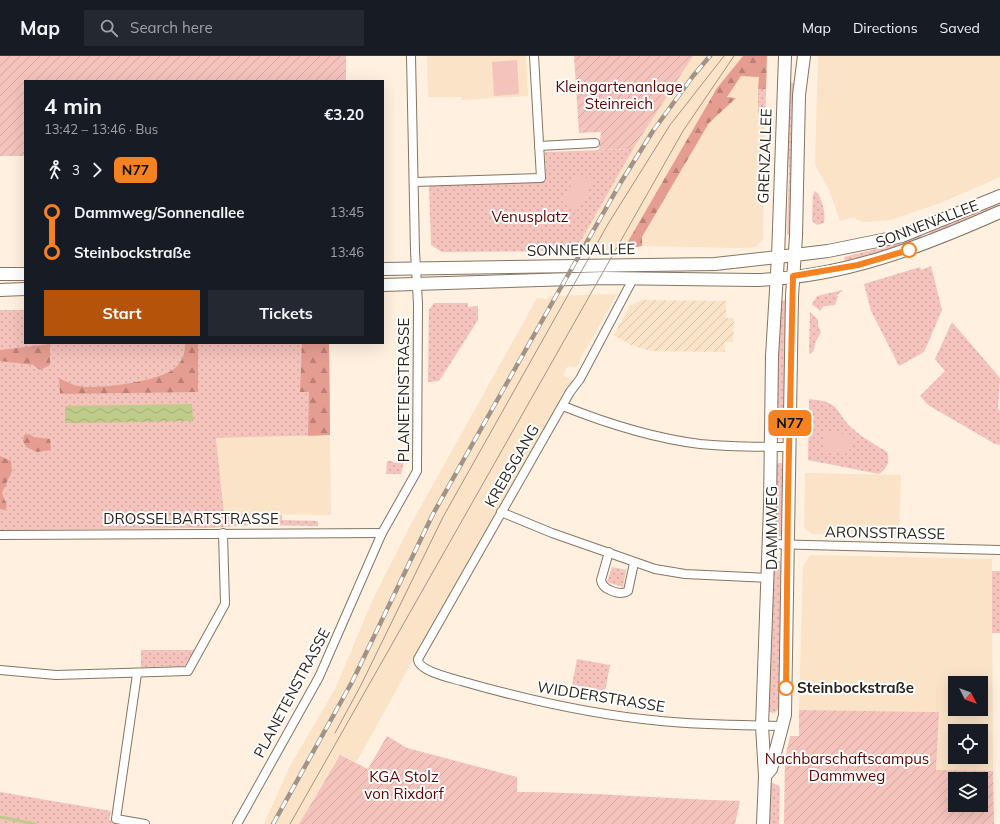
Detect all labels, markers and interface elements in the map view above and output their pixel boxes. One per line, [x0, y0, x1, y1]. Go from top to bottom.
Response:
search box [84, 10, 364, 46]
text: Map [20, 16, 60, 40]
icon: search [98, 17, 120, 39]
text: Search here [130, 18, 213, 37]
text: Map [802, 19, 831, 37]
text: Directions [853, 19, 918, 37]
text: Saved [940, 19, 980, 37]
park label: Kleingartenanlage Steinreich [555, 77, 683, 113]
text: 4 min [44, 92, 102, 120]
text: €3.20 [324, 105, 364, 124]
street label: GRENZALLEE [753, 108, 776, 204]
text: 13:42 – 13:46 · Bus [44, 121, 158, 137]
icon: walk [44, 159, 66, 181]
icon: forward [86, 159, 108, 181]
text: N77 [122, 161, 149, 179]
text: 3 [72, 162, 80, 178]
street label: SONNENALLEE [873, 195, 981, 252]
text: Dammweg/Sonnenallee [74, 203, 245, 222]
text: 13:45 [330, 204, 364, 220]
park label: Venusplatz [491, 207, 569, 226]
street label: SONNENALLEE [527, 239, 636, 260]
unlabelled marker [901, 242, 917, 258]
text: Steinbockstraße [74, 243, 191, 262]
text: 13:46 [330, 244, 364, 260]
button: Start [44, 290, 200, 336]
button: Tickets [208, 290, 364, 336]
street label: PLANETENSTRASSE [394, 318, 413, 462]
line badge: N77 [767, 410, 813, 436]
text: N77 [776, 414, 804, 432]
street label: KREBSGANG [480, 421, 543, 511]
street label: DAMMWEG [762, 486, 781, 570]
street label: DROSSELBARTSTRASSE [103, 509, 279, 528]
street label: ARONSSTRASSE [825, 522, 945, 543]
street label: PLANETENSTRASSE [249, 624, 334, 761]
north arrow [948, 676, 988, 716]
map controls [948, 676, 988, 812]
street label: WIDDERSTRASSE [536, 677, 666, 716]
place label: Steinbockstraße [797, 678, 914, 697]
marker: Steinbockstraße [778, 680, 794, 696]
button: locate [948, 724, 988, 764]
park label: Nachbarschaftscampus Dammweg [765, 749, 929, 785]
park label: KGA Stolz von Rixdorf [364, 767, 445, 803]
button: layers [948, 772, 988, 812]

